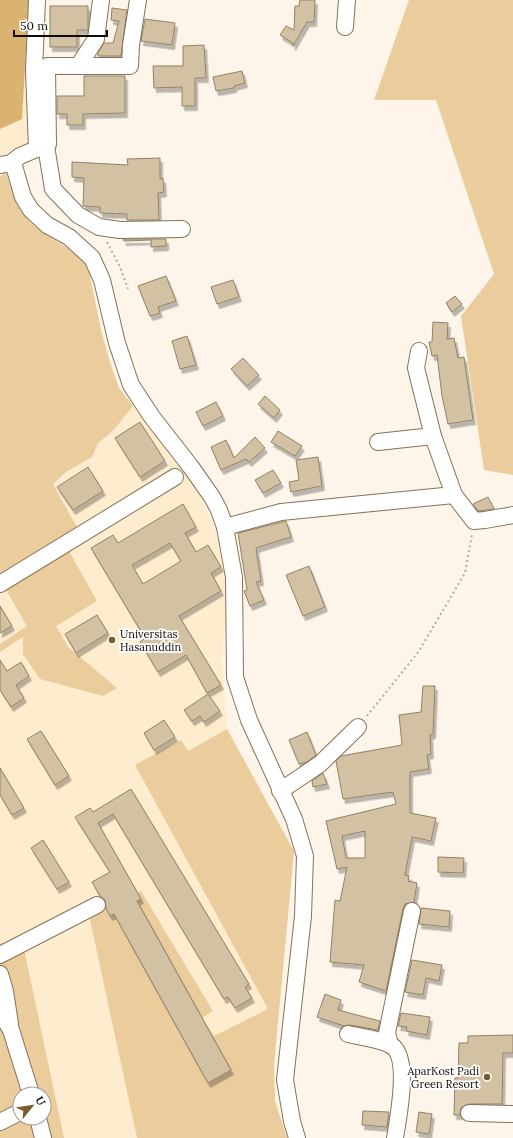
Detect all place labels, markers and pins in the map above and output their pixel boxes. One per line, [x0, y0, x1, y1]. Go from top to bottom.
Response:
place label: Universitas Hasanuddin [120, 627, 181, 654]
marker: Universitas Hasanuddin [107, 635, 117, 645]
place label: AparKost Padi Green Resort [406, 1064, 480, 1091]
marker: AparKost Padi Green Resort [482, 1072, 492, 1082]

